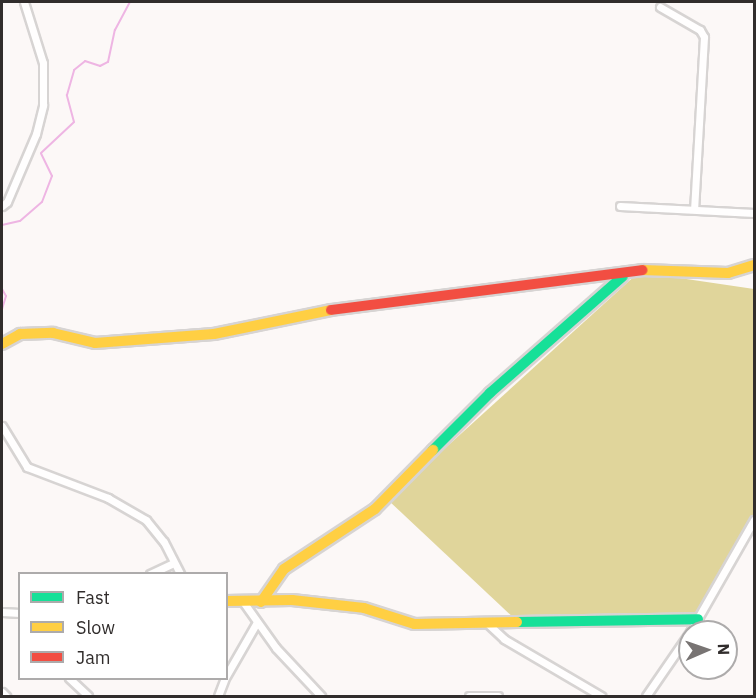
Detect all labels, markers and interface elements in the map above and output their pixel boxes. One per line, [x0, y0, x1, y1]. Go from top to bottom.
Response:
legend [18, 572, 228, 680]
text: Fast [76, 586, 110, 609]
text: Slow [76, 616, 115, 639]
north arrow [678, 620, 738, 680]
text: N [714, 643, 734, 656]
text: Jam [76, 646, 111, 669]

